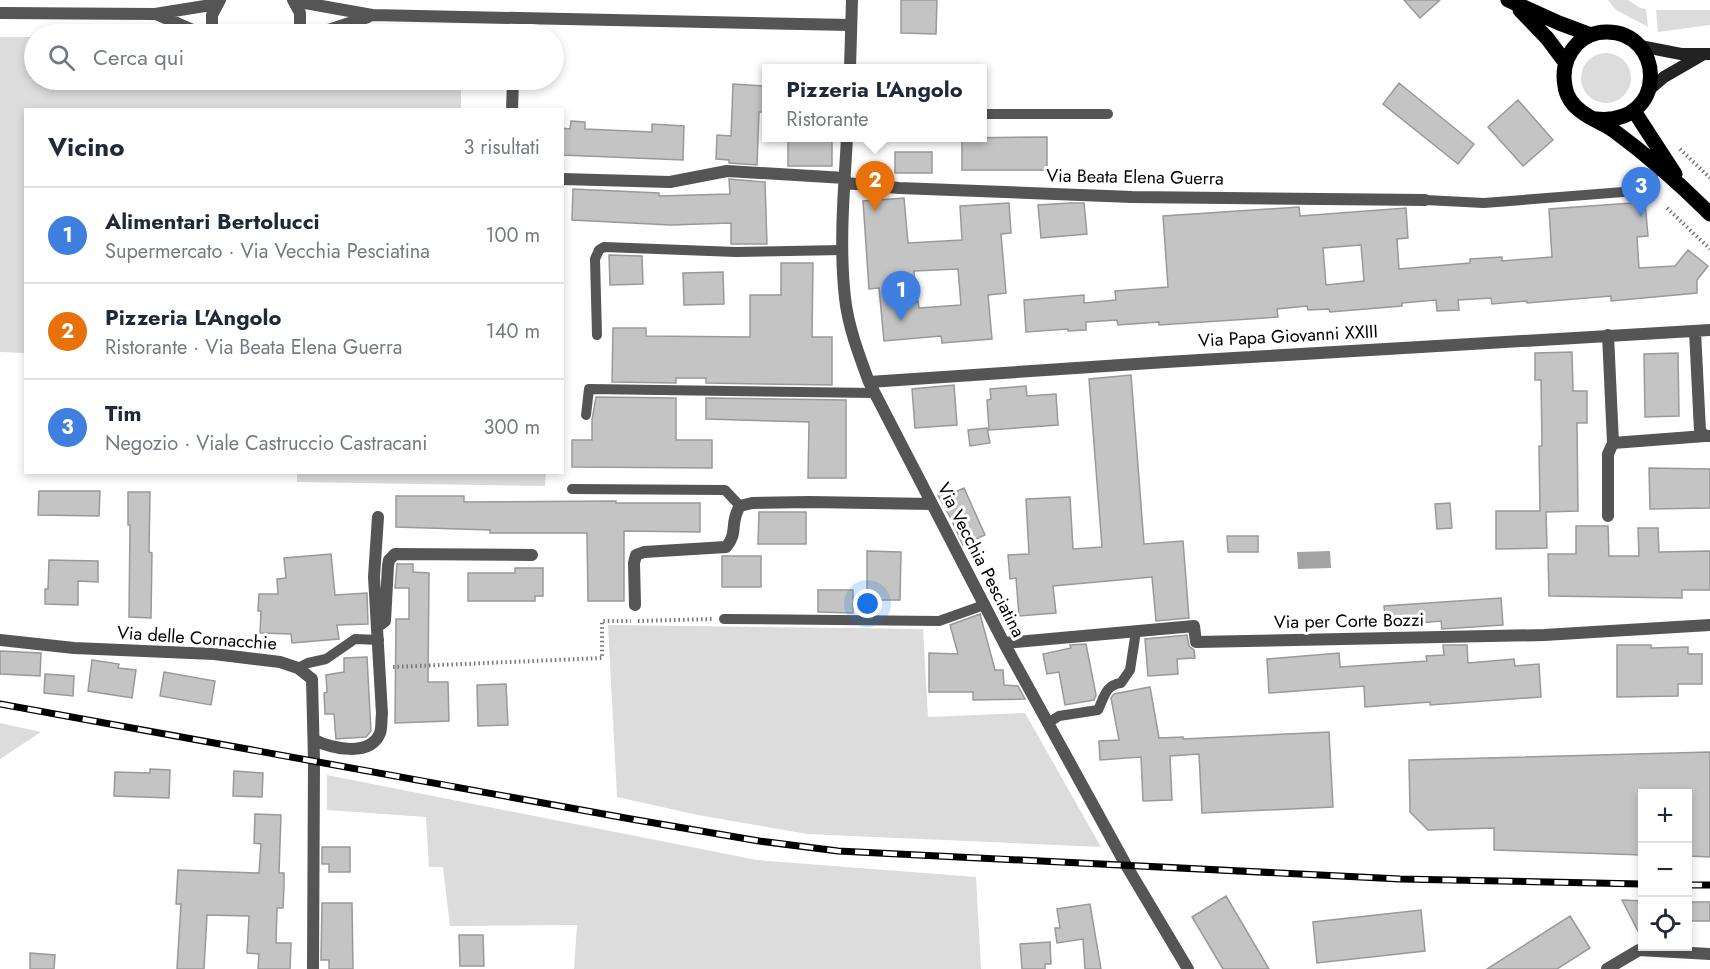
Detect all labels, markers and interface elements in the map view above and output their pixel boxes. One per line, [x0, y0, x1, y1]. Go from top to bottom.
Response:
search box [24, 24, 564, 90]
icon: search [45, 41, 78, 74]
text: Cerca qui [93, 41, 184, 73]
popup [762, 64, 987, 142]
text: Pizzeria L'Angolo [786, 73, 963, 105]
text: Ristorante [786, 105, 869, 134]
text: Vicino [48, 128, 125, 166]
text: 3 risultati [463, 133, 540, 162]
pin: 2 [856, 162, 894, 211]
street label: Via Beata Elena Guerra [1046, 162, 1224, 192]
pin: 3 [1622, 168, 1660, 217]
text: Alimentari Bertolucci [105, 205, 320, 237]
text: 1 [62, 221, 73, 250]
text: 100 m [485, 221, 540, 250]
text: Supermercato · Via Vecchia Pesciatina [105, 237, 430, 266]
pin: 1 [882, 272, 920, 321]
text: Pizzeria L'Angolo [105, 301, 282, 333]
text: 2 [61, 317, 74, 346]
text: 140 m [486, 317, 540, 346]
street label: Via Papa Giovanni XXIII [1198, 318, 1378, 354]
text: Ristorante · Via Beata Elena Guerra [105, 333, 402, 362]
text: Tim [105, 397, 141, 429]
text: 3 [61, 413, 74, 442]
text: 300 m [483, 413, 540, 442]
text: Negozio · Viale Castruccio Castracani [105, 429, 427, 458]
street label: Via Vecchia Pesciatina [931, 478, 1031, 642]
your location [853, 589, 882, 618]
street label: Via per Corte Bozzi [1274, 607, 1424, 635]
street label: Via delle Cornacchie [116, 619, 278, 657]
map controls [1638, 789, 1692, 951]
button: + [1638, 789, 1692, 843]
button: − [1638, 843, 1692, 897]
button: locate [1638, 897, 1692, 951]

